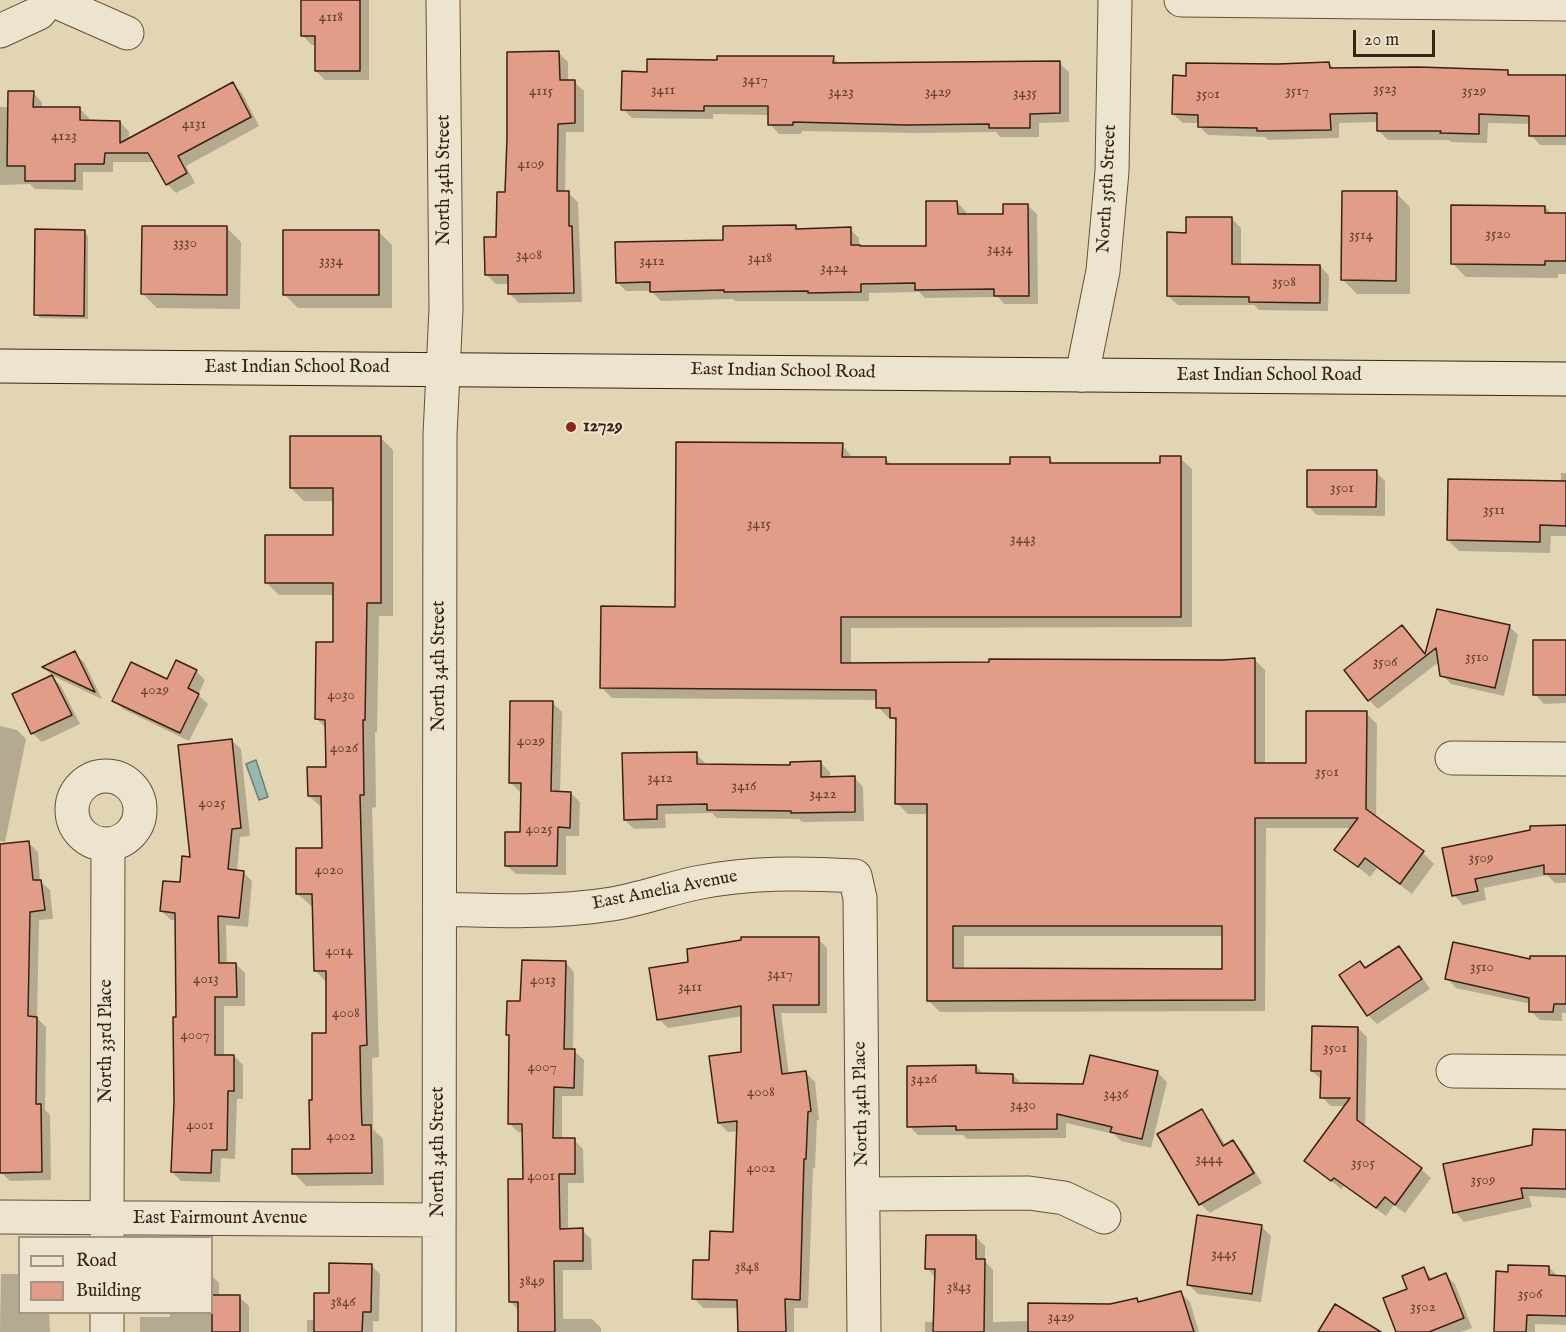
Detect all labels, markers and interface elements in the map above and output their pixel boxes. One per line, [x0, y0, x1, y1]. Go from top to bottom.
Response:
house number: 4118 [319, 9, 343, 27]
scale bar [1356, 18, 1438, 56]
text: 20 m [1364, 29, 1399, 52]
house number: 3417 [742, 72, 768, 90]
house number: 3523 [1373, 81, 1397, 99]
house number: 3411 [651, 82, 675, 100]
house number: 4115 [529, 83, 553, 101]
house number: 3517 [1285, 83, 1309, 101]
house number: 3529 [1462, 83, 1486, 101]
house number: 3423 [828, 84, 854, 102]
house number: 3429 [925, 84, 951, 102]
house number: 3435 [1013, 85, 1037, 103]
house number: 3501 [1196, 86, 1220, 104]
street label: North 34th Street [434, 115, 456, 245]
house number: 4131 [182, 116, 206, 134]
street label: North 35th Street [1094, 124, 1122, 254]
house number: 4123 [51, 128, 77, 146]
house number: 4109 [518, 156, 544, 174]
house number: 3520 [1485, 226, 1511, 244]
house number: 3514 [1349, 227, 1373, 245]
house number: 3330 [173, 235, 197, 253]
house number: 3434 [987, 241, 1013, 259]
house number: 3408 [516, 247, 542, 265]
house number: 3418 [748, 250, 772, 268]
house number: 3334 [319, 253, 343, 271]
house number: 3412 [639, 253, 665, 271]
house number: 3424 [820, 260, 848, 278]
house number: 3508 [1272, 274, 1296, 292]
street label: East Indian School Road [204, 357, 390, 379]
street label: East Indian School Road [690, 360, 876, 384]
street label: East Indian School Road [1176, 365, 1362, 387]
place label: 12729 [583, 416, 623, 438]
marker: 12729 [564, 420, 578, 434]
house number: 3501 [1330, 480, 1354, 498]
house number: 3511 [1483, 502, 1505, 520]
house number: 3415 [747, 516, 771, 534]
house number: 3443 [1010, 531, 1036, 549]
street label: North 34th Street [429, 601, 451, 731]
house number: 3510 [1465, 649, 1489, 667]
house number: 3506 [1373, 654, 1397, 672]
house number: 4029 [141, 682, 169, 700]
house number: 4030 [327, 687, 355, 705]
house number: 4029 [517, 733, 545, 751]
house number: 4026 [330, 740, 358, 758]
house number: 3501 [1315, 764, 1339, 782]
house number: 3412 [647, 770, 673, 788]
house number: 3416 [732, 778, 756, 796]
house number: 3422 [809, 786, 837, 804]
house number: 4025 [198, 795, 226, 813]
house number: 4025 [525, 821, 553, 839]
house number: 3509 [1469, 850, 1493, 868]
house number: 4020 [314, 862, 344, 880]
street label: East Amelia Avenue [591, 866, 739, 916]
house number: 4014 [325, 943, 353, 961]
house number: 3510 [1470, 959, 1494, 977]
house number: 3417 [767, 966, 793, 984]
house number: 4013 [193, 971, 219, 989]
house number: 4013 [530, 972, 556, 990]
street label: North 33rd Place [96, 979, 118, 1103]
house number: 3411 [678, 979, 702, 997]
house number: 4008 [332, 1005, 360, 1023]
house number: 4007 [180, 1027, 210, 1045]
house number: 3501 [1323, 1040, 1347, 1058]
street label: North 34th Place [850, 1041, 874, 1167]
house number: 4007 [527, 1059, 557, 1077]
house number: 3426 [911, 1071, 937, 1089]
house number: 4008 [747, 1084, 775, 1102]
house number: 3436 [1104, 1086, 1128, 1104]
street label: North 34th Street [428, 1087, 450, 1217]
house number: 3430 [1010, 1097, 1036, 1115]
house number: 4001 [186, 1117, 214, 1135]
house number: 4002 [326, 1128, 356, 1146]
house number: 3444 [1195, 1151, 1223, 1169]
house number: 3505 [1351, 1155, 1375, 1173]
house number: 4002 [746, 1160, 776, 1178]
house number: 4001 [527, 1168, 555, 1186]
house number: 3509 [1471, 1172, 1495, 1190]
street label: East Fairmount Avenue [133, 1208, 307, 1230]
legend [18, 1236, 213, 1314]
house number: 3445 [1211, 1246, 1237, 1264]
text: Road [76, 1250, 117, 1273]
house number: 3848 [735, 1259, 759, 1277]
house number: 3849 [519, 1273, 545, 1291]
house number: 3843 [947, 1279, 971, 1297]
text: Building [76, 1280, 141, 1303]
house number: 3506 [1518, 1286, 1542, 1304]
house number: 3846 [330, 1294, 356, 1312]
house number: 3502 [1410, 1299, 1436, 1317]
house number: 3429 [1048, 1309, 1074, 1327]

